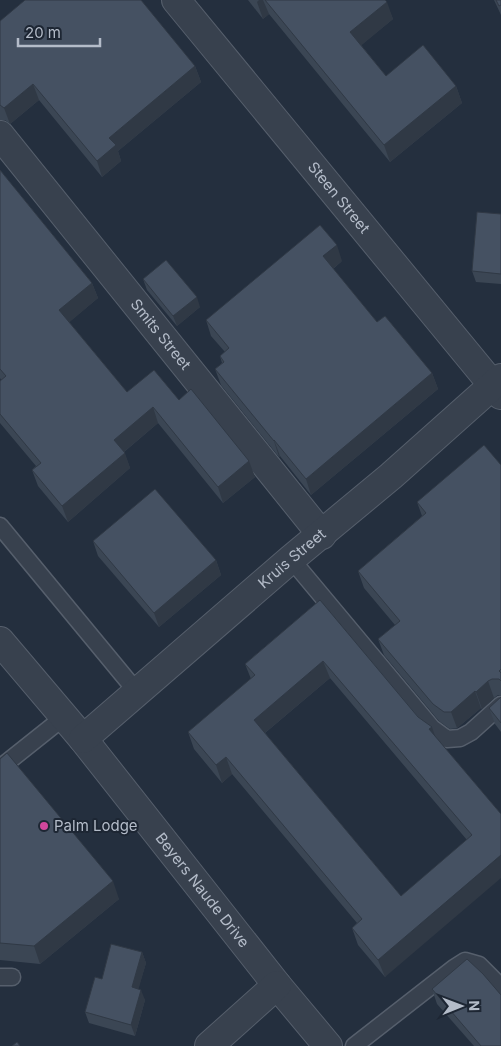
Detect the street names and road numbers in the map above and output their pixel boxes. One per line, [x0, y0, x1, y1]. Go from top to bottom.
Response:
street label: Steen Street [304, 158, 374, 237]
street label: Smits Street [127, 295, 195, 373]
street label: Kruis Street [254, 524, 329, 592]
street label: Beyers Naude Drive [152, 829, 254, 951]

